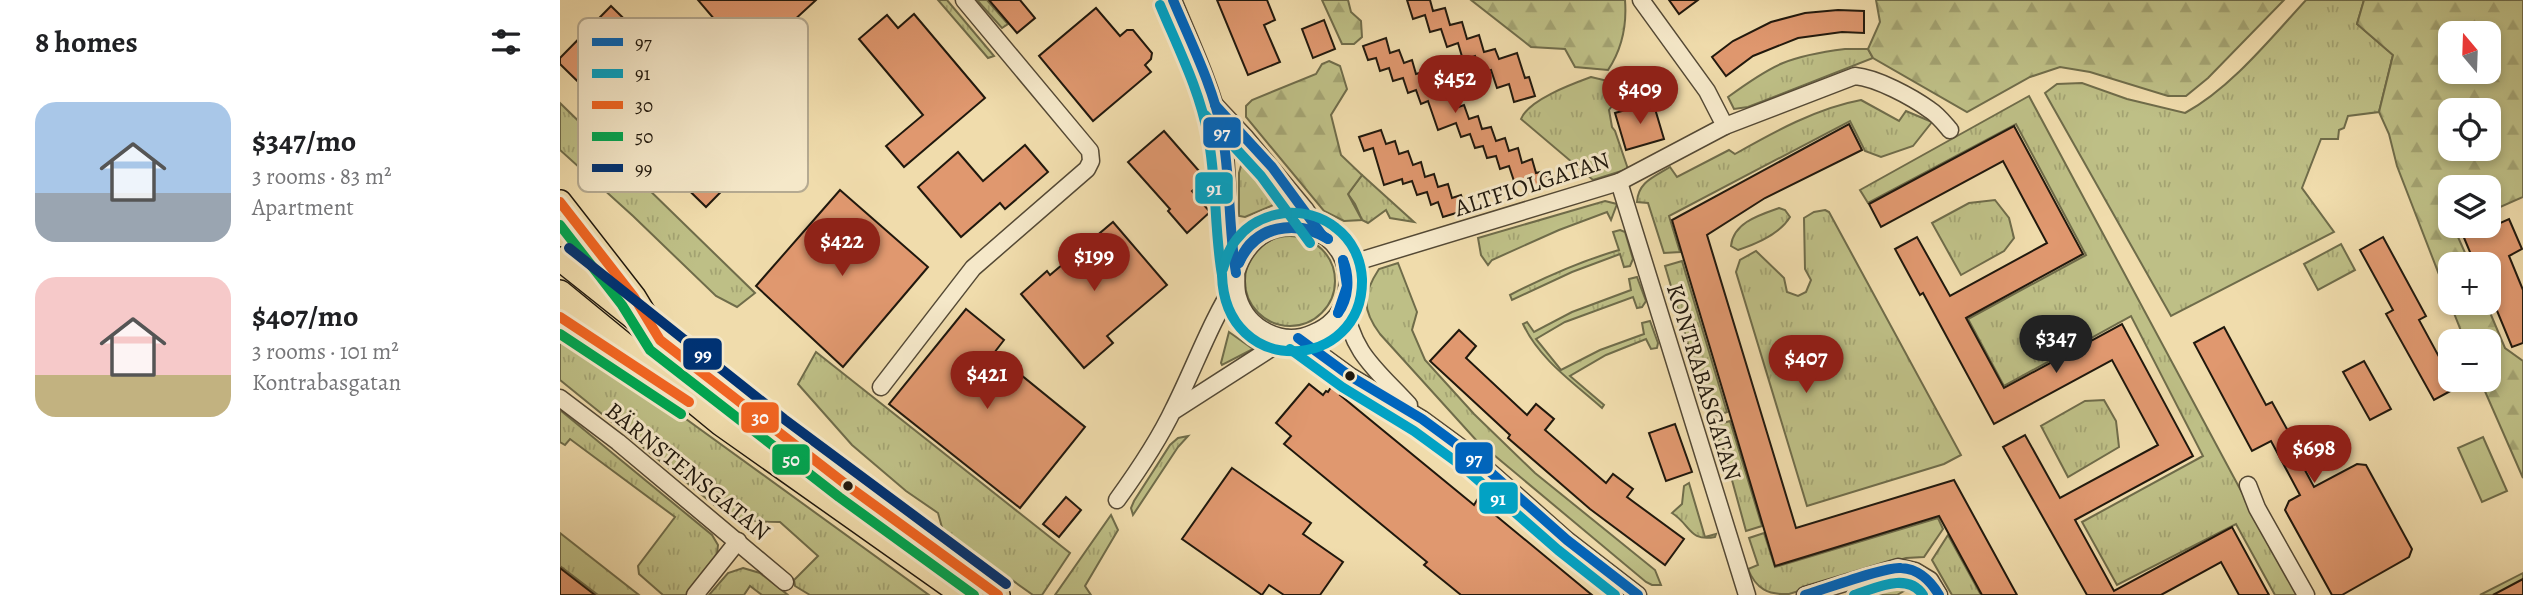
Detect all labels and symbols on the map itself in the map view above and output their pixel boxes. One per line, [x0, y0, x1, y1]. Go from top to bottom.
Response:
legend [578, 18, 808, 192]
north arrow [2438, 21, 2501, 84]
text: 97 [635, 30, 652, 56]
pin: $452 [1414, 55, 1496, 115]
text: 91 [635, 61, 651, 87]
pin: $409 [1599, 66, 1681, 126]
text: 30 [635, 93, 653, 119]
line badge: 97 [1202, 116, 1242, 149]
text: 97 [1214, 120, 1231, 146]
text: 50 [635, 124, 653, 150]
street label: ALTFIOLGATAN [1449, 144, 1614, 224]
text: 99 [635, 156, 652, 182]
line badge: 91 [1194, 171, 1234, 205]
text: 91 [1206, 176, 1222, 202]
pin: $422 [801, 218, 883, 278]
pin: $199 [1053, 233, 1135, 293]
street label: KONTRABASGATAN [1659, 280, 1749, 484]
pin: $347 [2015, 316, 2097, 375]
pin: $407 [1765, 336, 1847, 395]
line badge: 99 [682, 337, 723, 371]
text: 99 [694, 342, 712, 368]
pin: $421 [946, 352, 1028, 411]
unlabelled marker [1343, 369, 1357, 383]
street label: BÄRNSTENSGATAN [599, 395, 777, 547]
line badge: 30 [740, 401, 780, 434]
text: 30 [751, 405, 769, 431]
pin: $698 [2273, 426, 2355, 485]
line badge: 97 [1454, 441, 1494, 475]
line badge: 50 [771, 443, 811, 476]
text: 97 [1466, 446, 1483, 472]
text: 50 [782, 447, 800, 473]
unlabelled marker [841, 479, 855, 493]
line badge: 91 [1478, 481, 1519, 515]
text: 91 [1490, 486, 1506, 512]

